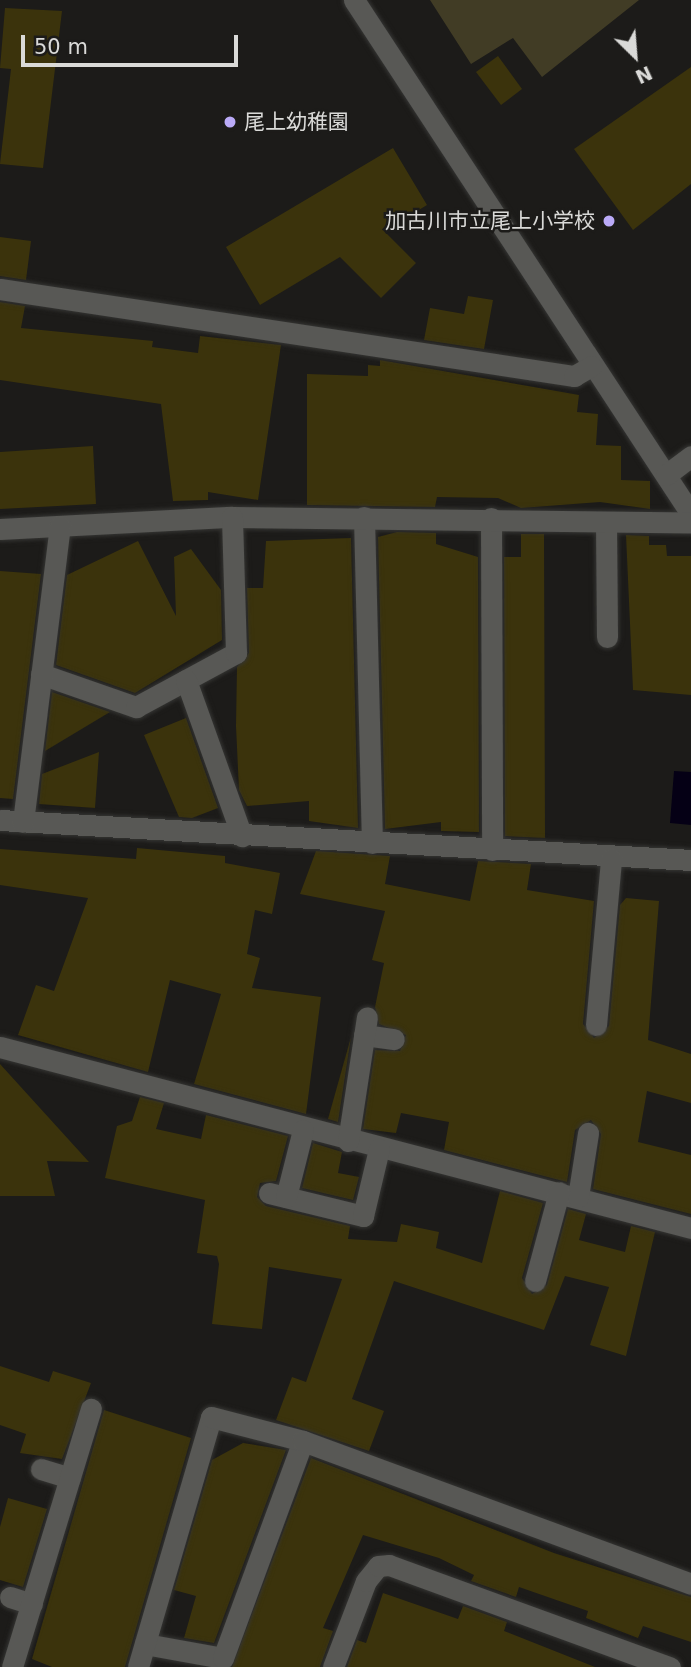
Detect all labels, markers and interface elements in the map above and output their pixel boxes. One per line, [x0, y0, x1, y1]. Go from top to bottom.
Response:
scale bar [24, 21, 242, 65]
north arrow [600, 21, 670, 91]
text: 50 m [34, 35, 88, 59]
text: N [632, 62, 656, 88]
place label: 尾上幼稚園 [244, 109, 349, 135]
marker: 尾上幼稚園 [222, 114, 238, 130]
place label: 加古川市立尾上小学校 [385, 208, 595, 234]
marker: 加古川市立尾上小学校 [601, 213, 617, 229]

